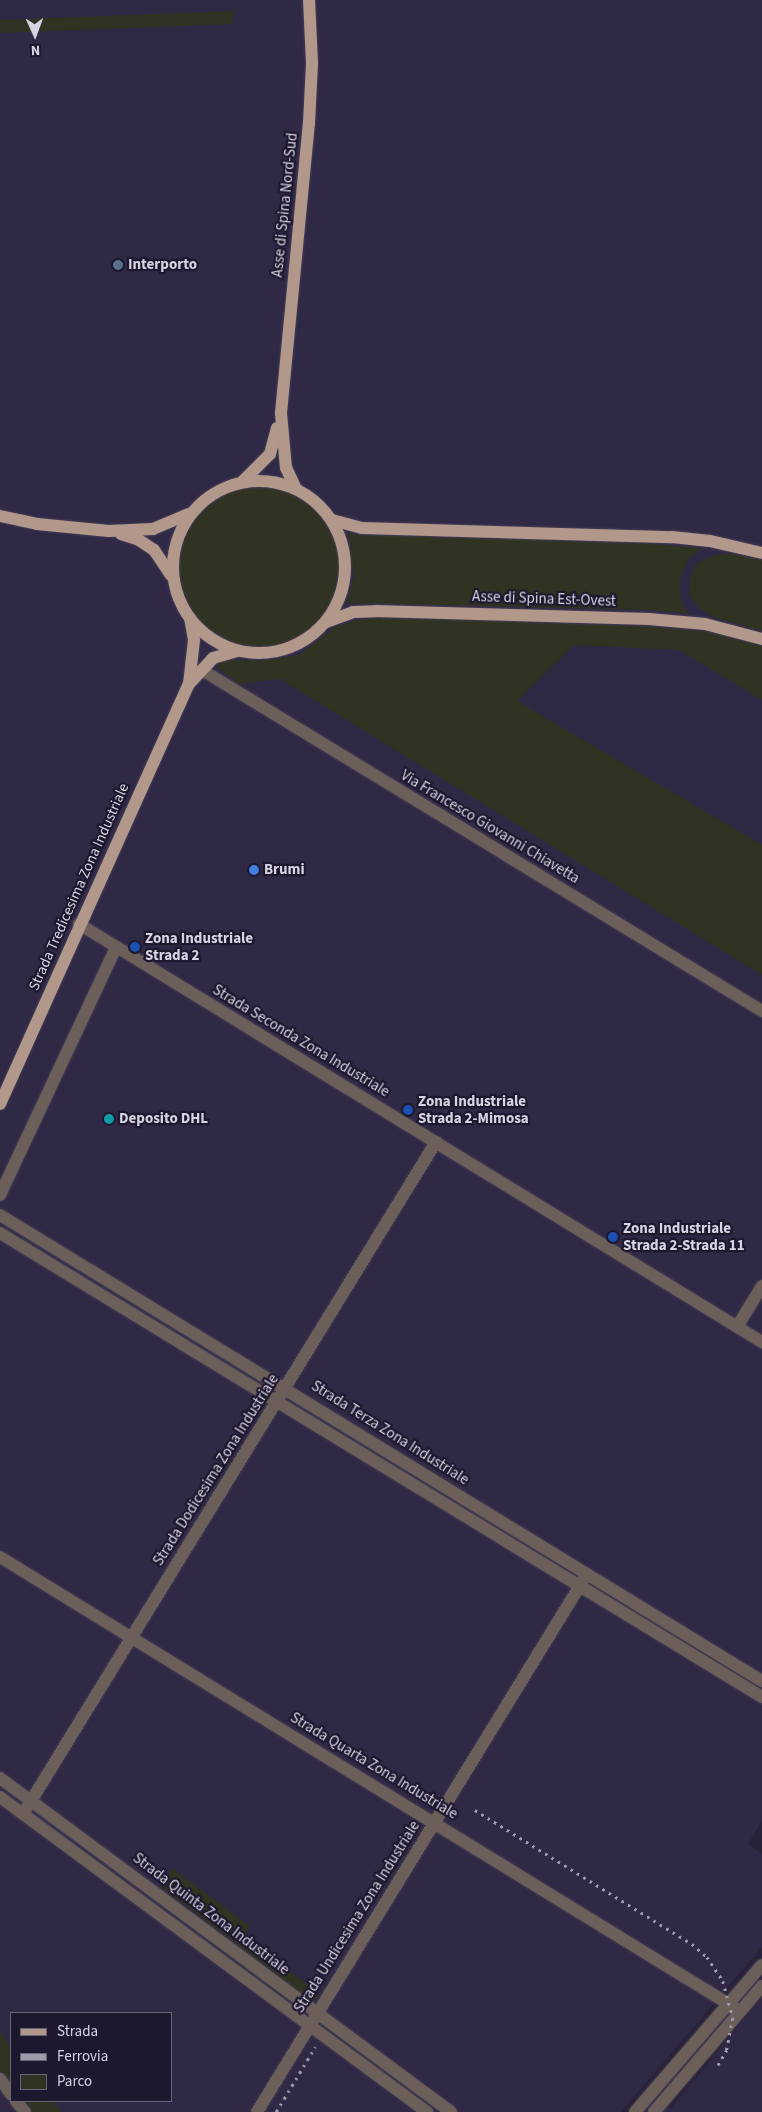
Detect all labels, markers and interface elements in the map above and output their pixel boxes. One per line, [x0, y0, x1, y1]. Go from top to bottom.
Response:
north arrow [10, 10, 60, 60]
text: N [31, 40, 41, 60]
street label: Asse di Spina Nord-Sud [268, 132, 302, 278]
place label: Interporto [128, 256, 197, 274]
marker: Interporto [112, 259, 124, 271]
street label: Asse di Spina Est-Ovest [472, 587, 616, 611]
street label: Via Francesco Giovanni Chiavetta [397, 766, 583, 888]
street label: Strada Tredicesima Zona Industriale [25, 781, 133, 993]
place label: Brumi [264, 861, 305, 879]
marker: Brumi [248, 864, 260, 876]
place label: Zona Industriale Strada 2 [145, 929, 253, 964]
marker: Zona Industriale Strada 2 [129, 941, 141, 953]
street label: Strada Seconda Zona Industriale [209, 981, 393, 1101]
place label: Zona Industriale Strada 2-Mimosa [418, 1092, 529, 1127]
marker: Zona Industriale Strada 2-Mimosa [402, 1104, 414, 1116]
place label: Deposito DHL [119, 1110, 208, 1128]
marker: Deposito DHL [103, 1113, 115, 1125]
place label: Zona Industriale Strada 2-Strada 11 [623, 1219, 745, 1254]
marker: Zona Industriale Strada 2-Strada 11 [607, 1231, 619, 1243]
street label: Strada Dodicesima Zona Industriale [149, 1371, 283, 1569]
street label: Strada Terza Zona Industriale [308, 1377, 472, 1489]
street label: Strada Quarta Zona Industriale [287, 1709, 461, 1823]
street label: Strada Undicesima Zona Industriale [290, 1818, 424, 2016]
street label: Strada Quinta Zona Industriale [129, 1849, 293, 1979]
legend [10, 2012, 172, 2102]
text: Strada [57, 2021, 98, 2042]
text: Ferrovia [57, 2046, 108, 2067]
text: Parco [57, 2071, 92, 2092]

